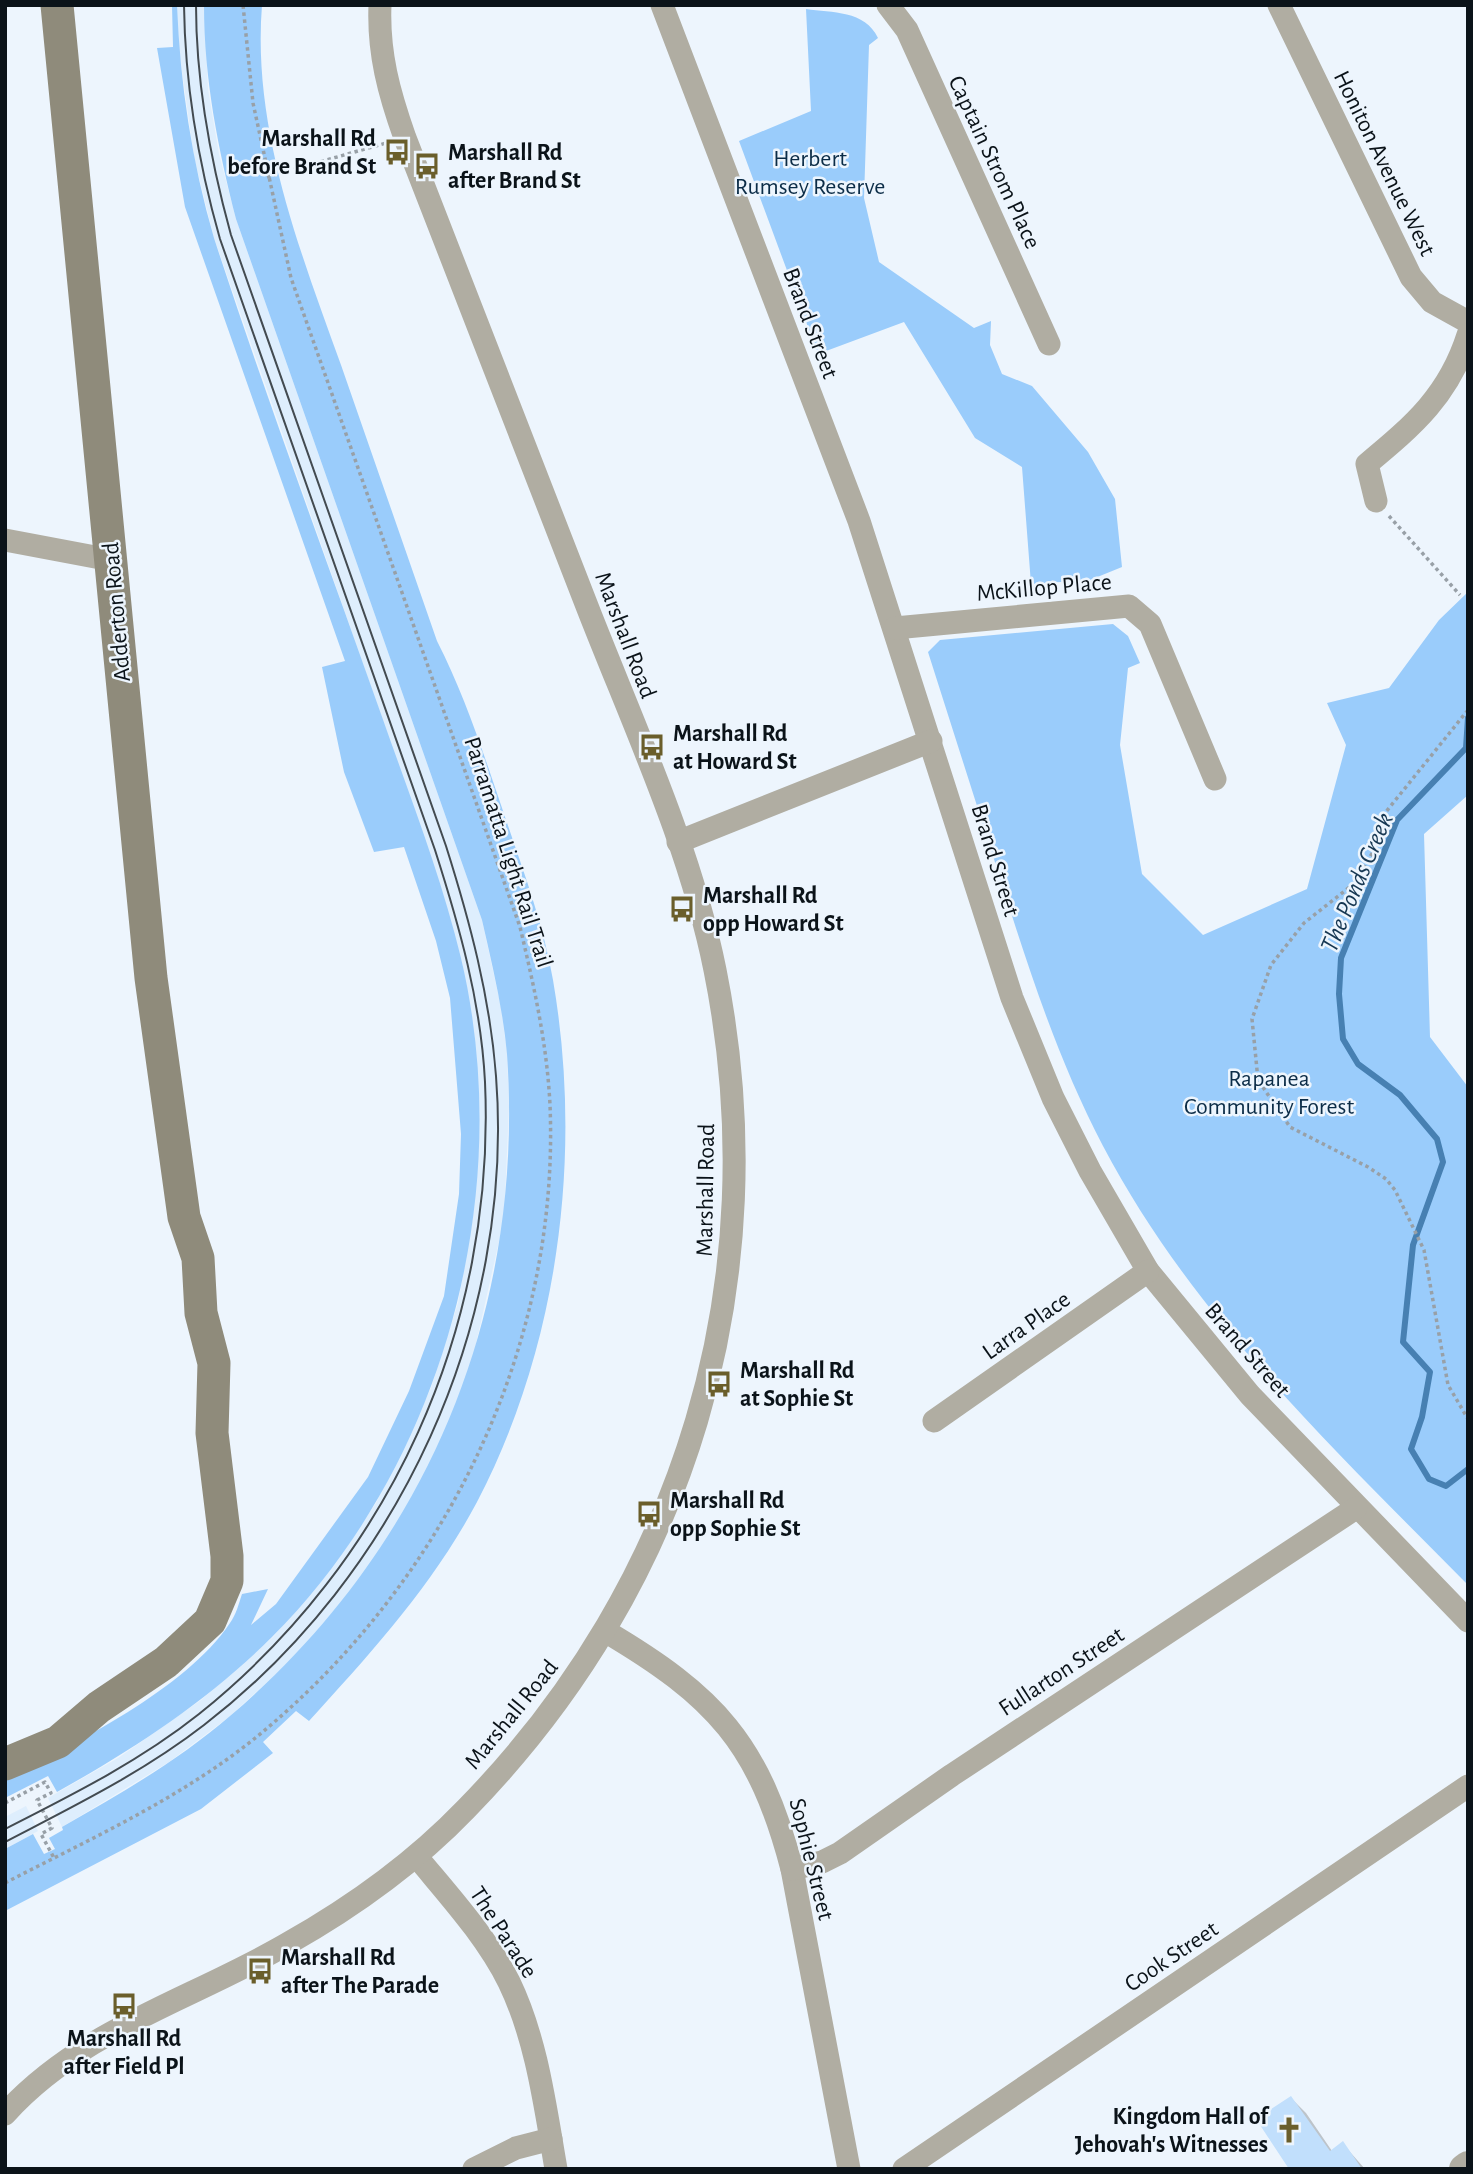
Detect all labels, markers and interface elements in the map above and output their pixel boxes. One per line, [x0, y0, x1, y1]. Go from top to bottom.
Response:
street label: Honiton Avenue West [1329, 67, 1439, 260]
street label: Captain Strom Place [944, 72, 1045, 253]
place label: Marshall Rd before Brand St [227, 127, 376, 179]
bus stop icon: Marshall Rd before Brand St [382, 137, 412, 167]
place label: Marshall Rd after Brand St [448, 141, 581, 193]
park label: Herbert Rumsey Reserve [735, 147, 885, 199]
bus stop icon: Marshall Rd after Brand St [412, 151, 442, 181]
street label: Brand Street [778, 265, 842, 382]
street label: Adderton Road [99, 541, 135, 683]
street label: Marshall Road [590, 569, 660, 702]
street label: McKillop Place [976, 570, 1113, 606]
place label: Marshall Rd at Howard St [673, 722, 797, 774]
bus stop icon: Marshall Rd at Howard St [637, 732, 667, 762]
street label: Parramatta Light Rail Trail [459, 734, 557, 971]
street label: Brand Street [967, 801, 1024, 920]
water label: The Ponds Creek [1316, 809, 1398, 956]
place label: Marshall Rd opp Howard St [703, 884, 844, 936]
bus stop icon: Marshall Rd opp Howard St [667, 894, 697, 924]
park label: Rapanea Community Forest [1184, 1067, 1354, 1119]
street label: Marshall Road [693, 1123, 719, 1257]
street label: Larra Place [978, 1287, 1075, 1365]
street label: Brand Street [1200, 1299, 1295, 1403]
place label: Marshall Rd at Sophie St [740, 1359, 855, 1411]
bus stop icon: Marshall Rd at Sophie St [704, 1369, 734, 1399]
place label: Marshall Rd opp Sophie St [670, 1489, 800, 1541]
bus stop icon: Marshall Rd opp Sophie St [634, 1499, 664, 1529]
street label: Fullarton Street [995, 1622, 1129, 1721]
street label: Marshall Road [461, 1655, 563, 1774]
street label: Sophie Street [784, 1796, 838, 1923]
street label: The Parade [465, 1882, 541, 1983]
street label: Cook Street [1121, 1917, 1223, 1997]
place label: Marshall Rd after The Parade [281, 1946, 439, 1998]
bus stop icon: Marshall Rd after The Parade [245, 1956, 275, 1986]
bus stop icon: Marshall Rd after Field Pl [109, 1991, 139, 2021]
place label: Marshall Rd after Field Pl [63, 2027, 185, 2079]
place label: Kingdom Hall of Jehovah's Witnesses [1075, 2105, 1270, 2157]
church icon: Kingdom Hall of Jehovah's Witnesses [1274, 2115, 1304, 2145]

